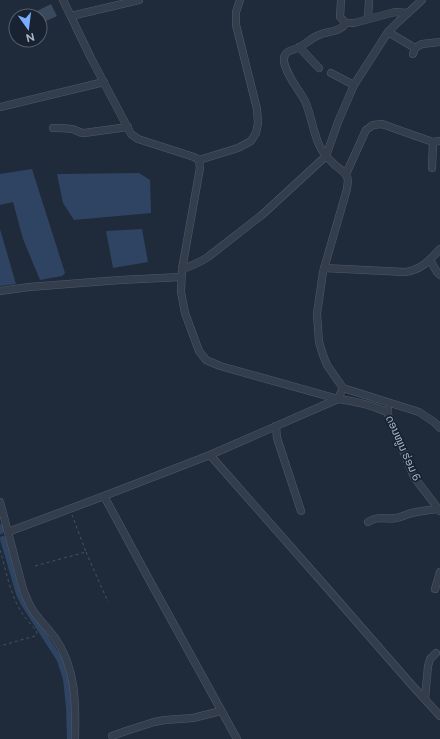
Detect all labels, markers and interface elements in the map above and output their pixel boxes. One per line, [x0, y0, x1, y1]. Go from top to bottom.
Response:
north arrow [8, 8, 48, 48]
text: N [25, 30, 36, 45]
street label: ດອນໜູນ ຮ່ອມ 6 [383, 413, 423, 483]

